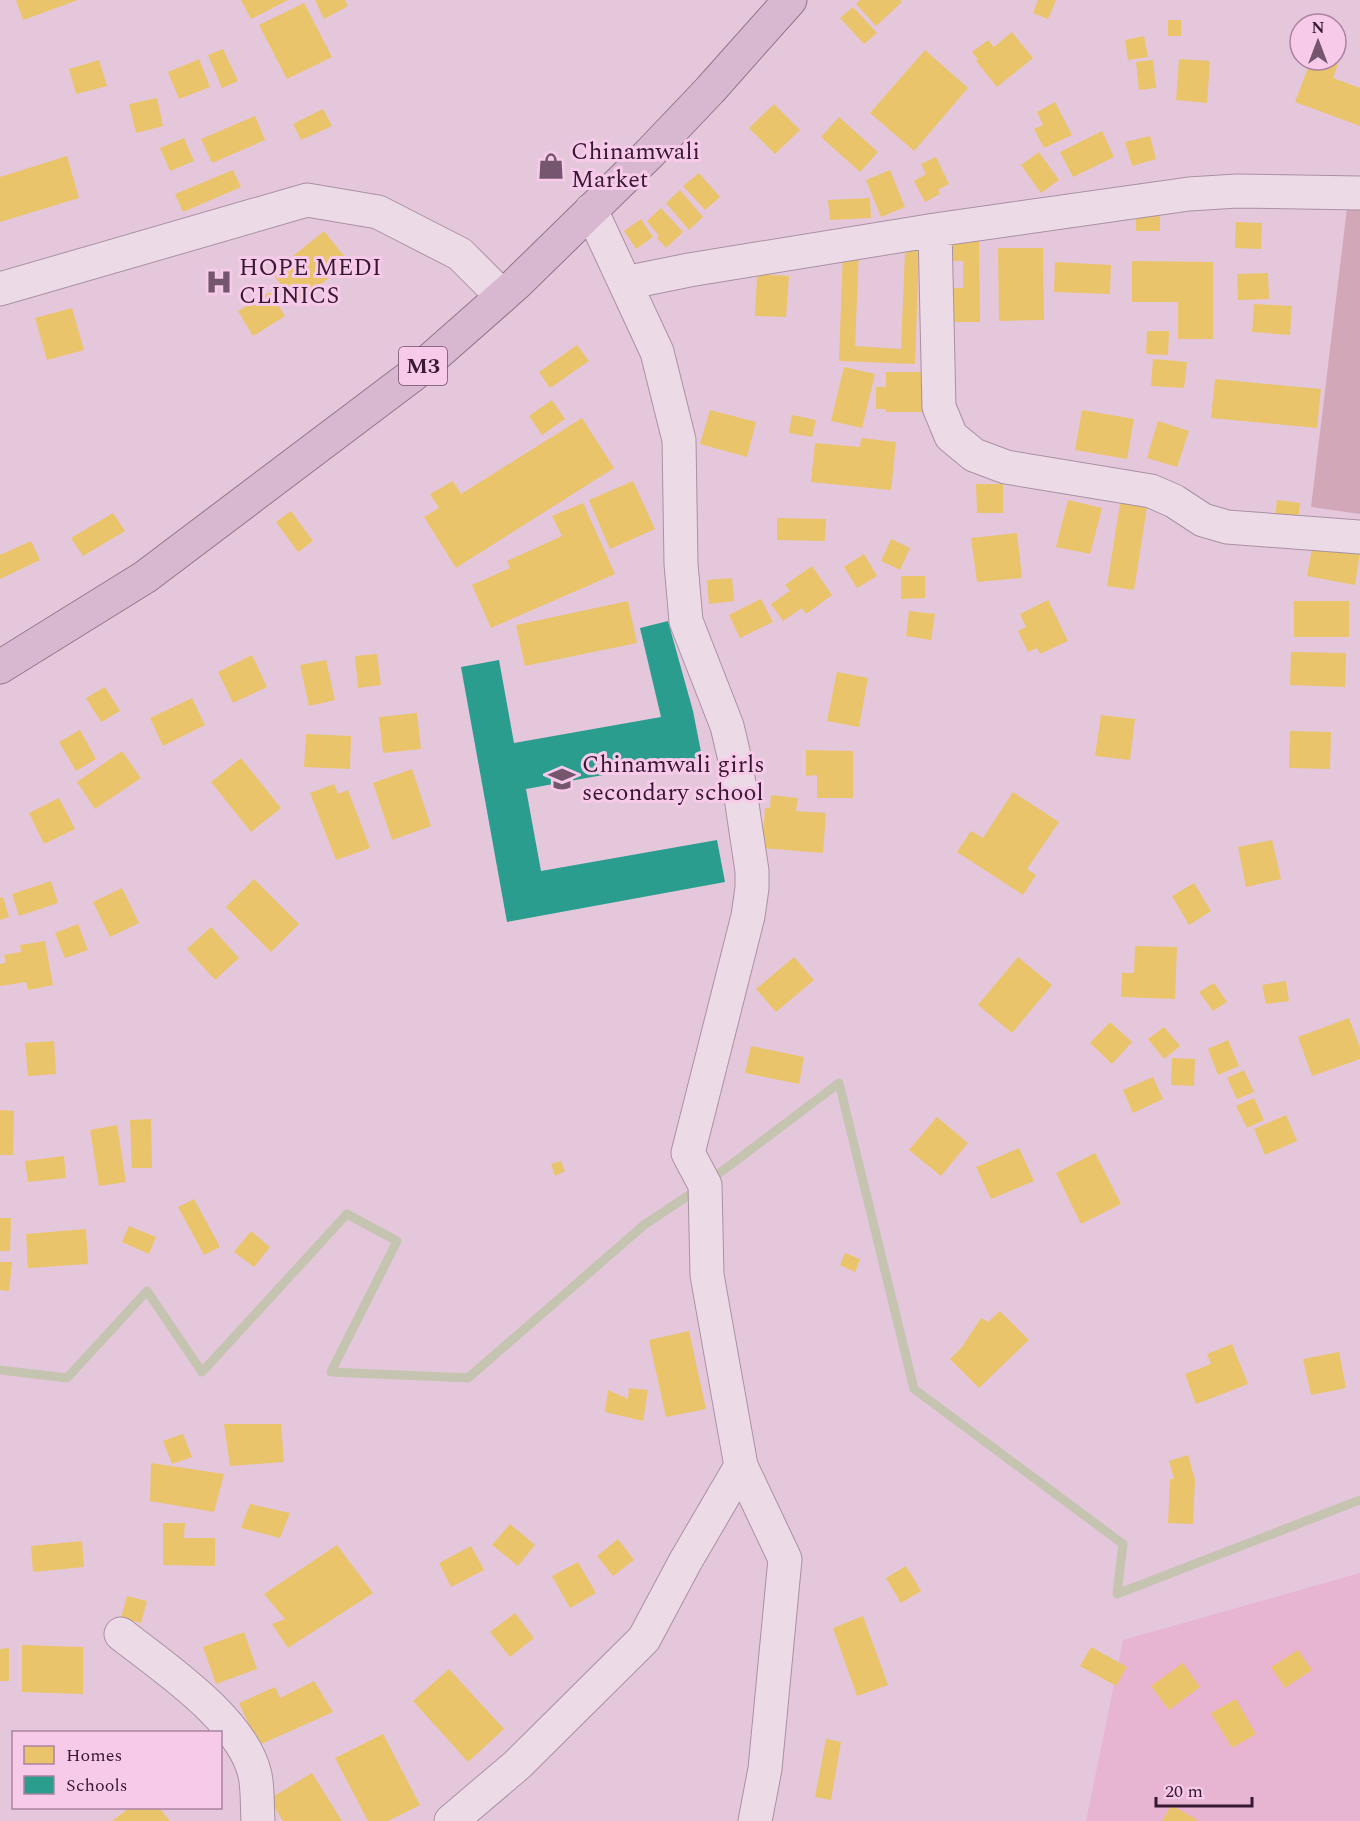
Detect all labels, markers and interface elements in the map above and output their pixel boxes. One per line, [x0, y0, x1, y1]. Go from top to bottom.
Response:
north arrow [1288, 12, 1348, 72]
text: N [1311, 16, 1325, 40]
place label: Chinamwali Market [571, 134, 700, 198]
shop icon: Chinamwali Market [536, 151, 566, 181]
place label: HOPE MEDI CLINICS [239, 250, 381, 314]
hospital icon: HOPE MEDI CLINICS [204, 267, 234, 297]
road number: M3 [399, 347, 447, 385]
place label: Chinamwali girls secondary school [582, 747, 765, 811]
school or university icon: Chinamwali girls secondary school [547, 764, 577, 794]
legend [12, 1731, 222, 1809]
text: Homes [66, 1742, 122, 1769]
scale bar [1156, 1770, 1252, 1808]
text: Schools [66, 1772, 128, 1799]
text: 20 m [1165, 1778, 1203, 1805]

